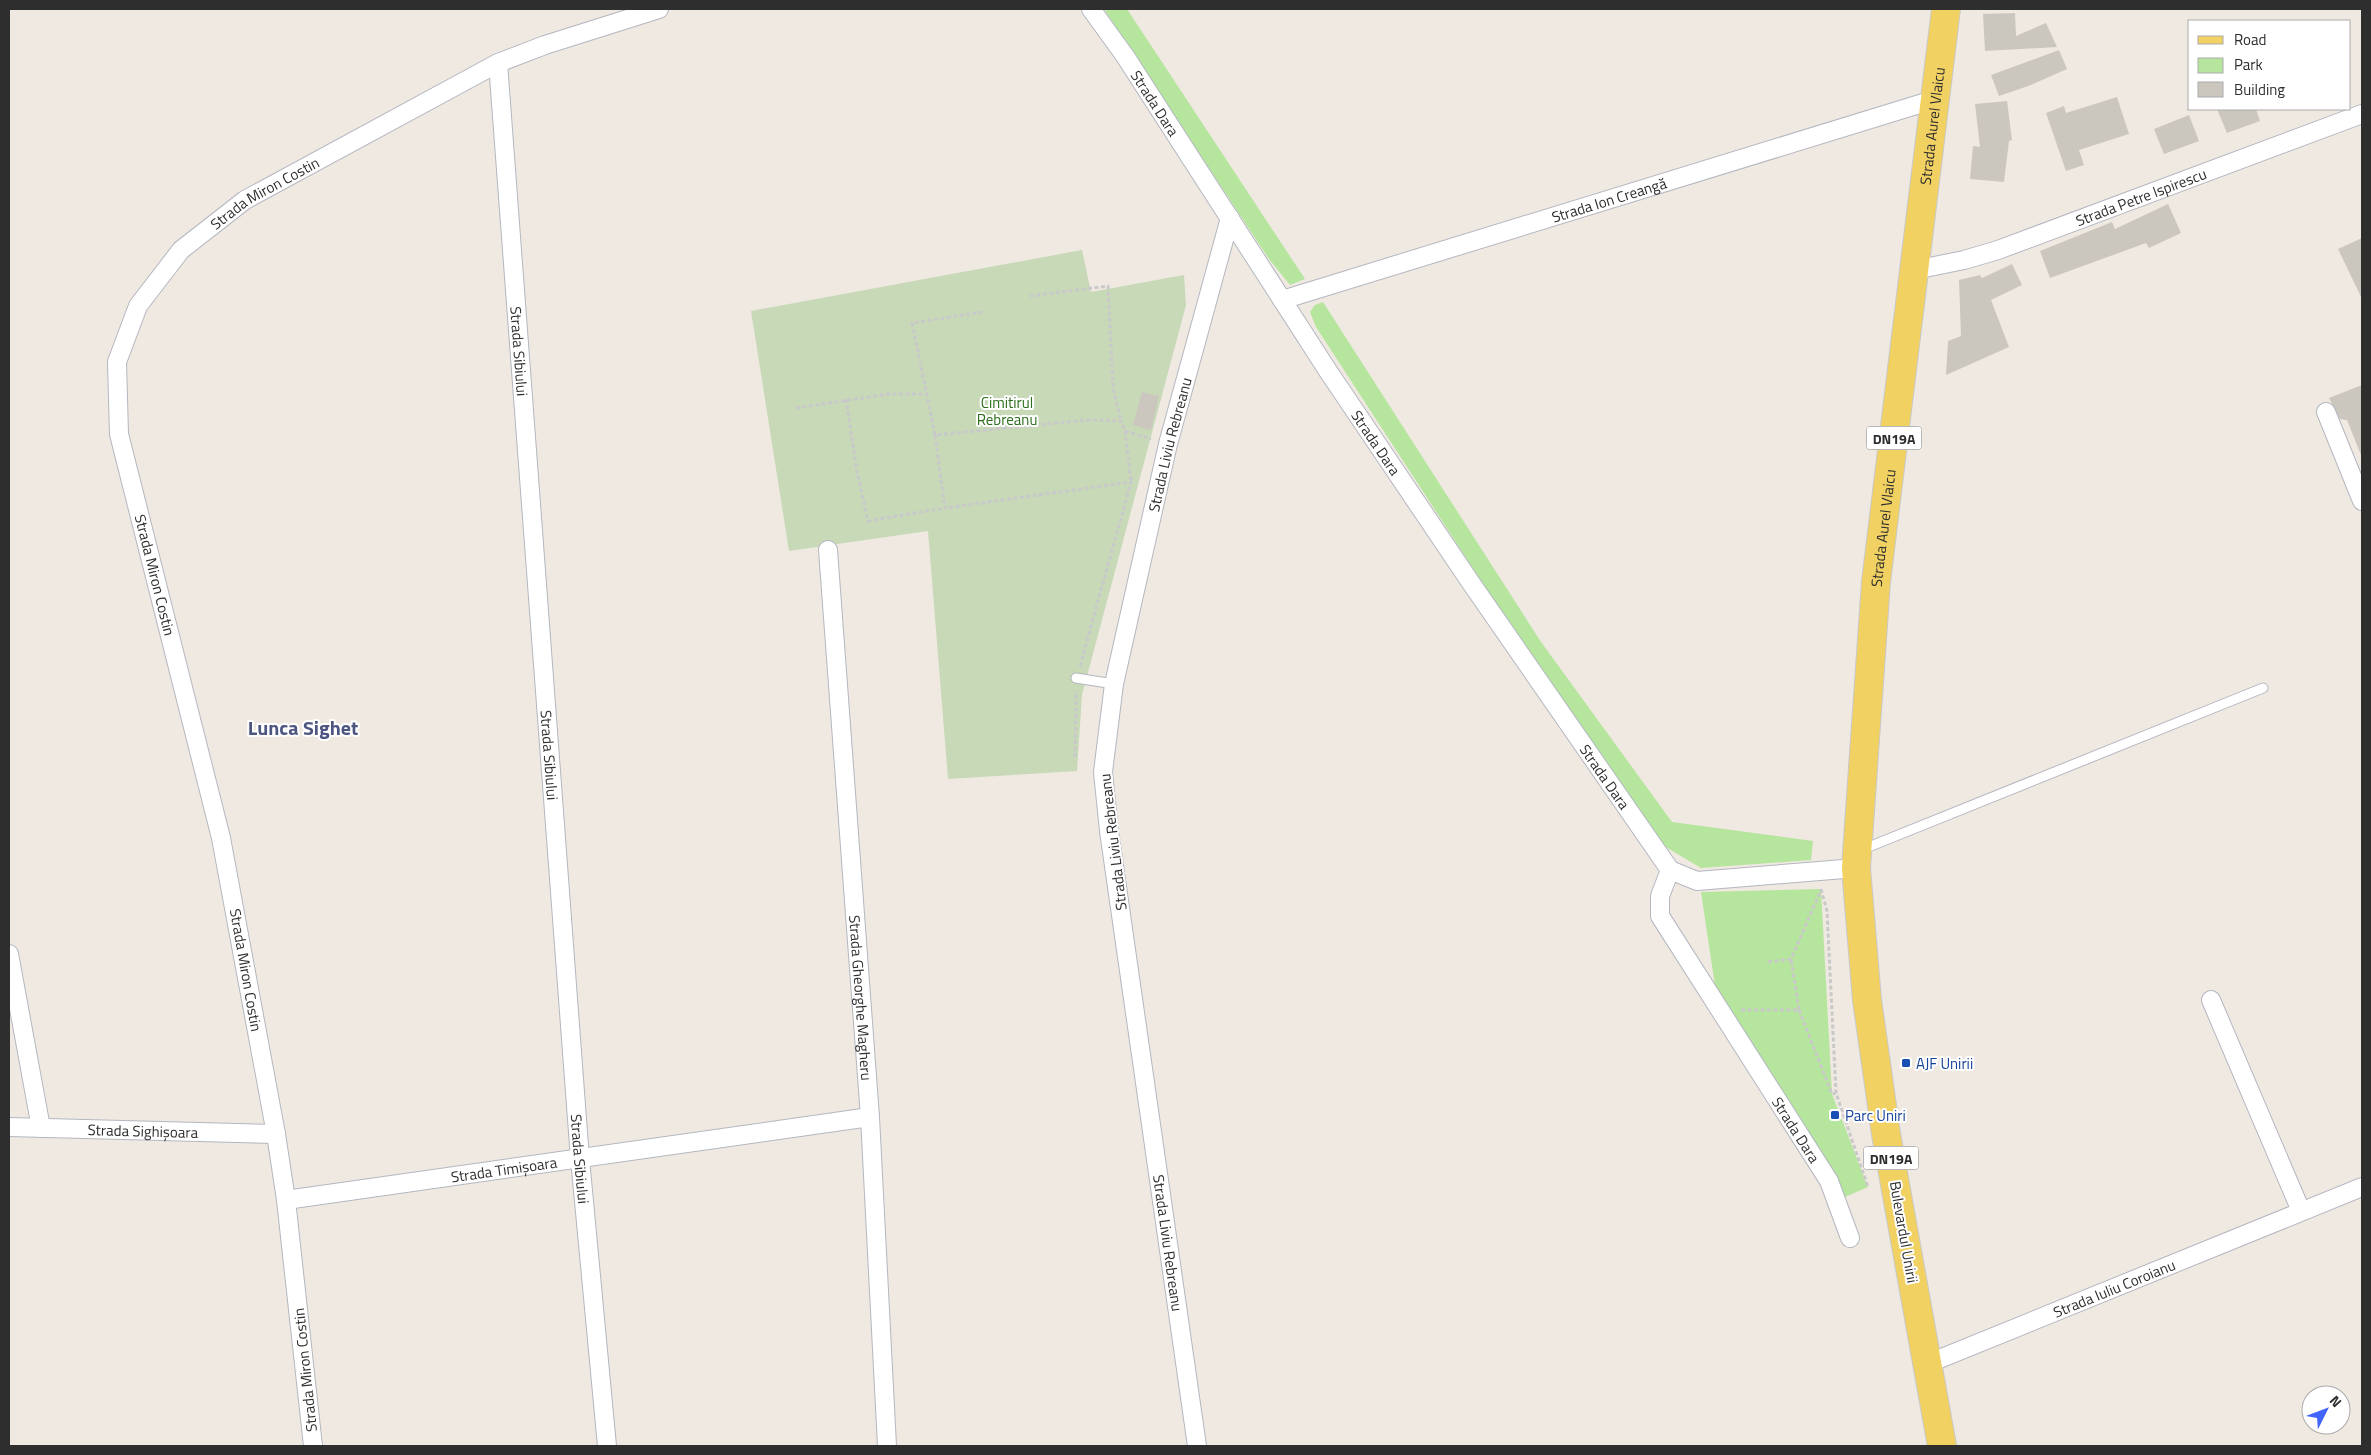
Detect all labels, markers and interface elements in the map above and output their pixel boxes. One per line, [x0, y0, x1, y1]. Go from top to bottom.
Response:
legend [2188, 20, 2351, 110]
text: Road [2234, 28, 2266, 51]
text: Park [2234, 53, 2263, 76]
street label: Strada Dara [1125, 65, 1185, 141]
street label: Strada Aurel Vlaicu [1913, 66, 1950, 186]
text: Building [2234, 78, 2285, 101]
street label: Strada Miron Costin [205, 151, 323, 235]
street label: Strada Petre Ispirescu [2072, 162, 2210, 232]
street label: Strada Ion Creangă [1549, 171, 1670, 228]
street label: Strada Sibiului [505, 305, 534, 397]
street label: Strada Liviu Rebreanu [1142, 375, 1197, 514]
park label: Cimitirul Rebreanu [977, 391, 1037, 431]
street label: Strada Dara [1346, 405, 1407, 480]
road number: DN19A [1866, 426, 1922, 449]
street label: Strada Aurel Vlaicu [1864, 468, 1901, 588]
street label: Strada Miron Costin [129, 512, 181, 638]
street label: Strada Sibiului [535, 709, 565, 801]
district label: Lunca Sighet [248, 712, 358, 743]
street label: Strada Dara [1574, 739, 1636, 814]
street label: Strada Liviu Rebreanu [1093, 772, 1133, 912]
street label: Strada Miron Costin [224, 907, 268, 1033]
street label: Strada Gheorghe Magheru [844, 914, 879, 1081]
place label: AJF Unirii [1916, 1052, 1973, 1075]
marker: AJF Unirii [1900, 1057, 1912, 1069]
street label: Strada Dara [1766, 1092, 1826, 1168]
place label: Parc Uniri [1845, 1104, 1906, 1127]
marker: Parc Uniri [1829, 1109, 1841, 1121]
street label: Strada Sibiului [565, 1113, 596, 1205]
street label: Strada Sighișoara [87, 1118, 199, 1143]
road number: DN19A [1864, 1146, 1918, 1170]
street label: Strada Timișoara [449, 1150, 559, 1188]
street label: Strada Liviu Rebreanu [1147, 1173, 1189, 1313]
street label: Bulevardul Unirii [1884, 1179, 1924, 1285]
street label: Strada Iuliu Coroianu [2049, 1253, 2179, 1323]
street label: Strada Miron Costin [287, 1307, 323, 1433]
north arrow [2301, 1385, 2351, 1435]
text: N [2325, 1390, 2347, 1412]

